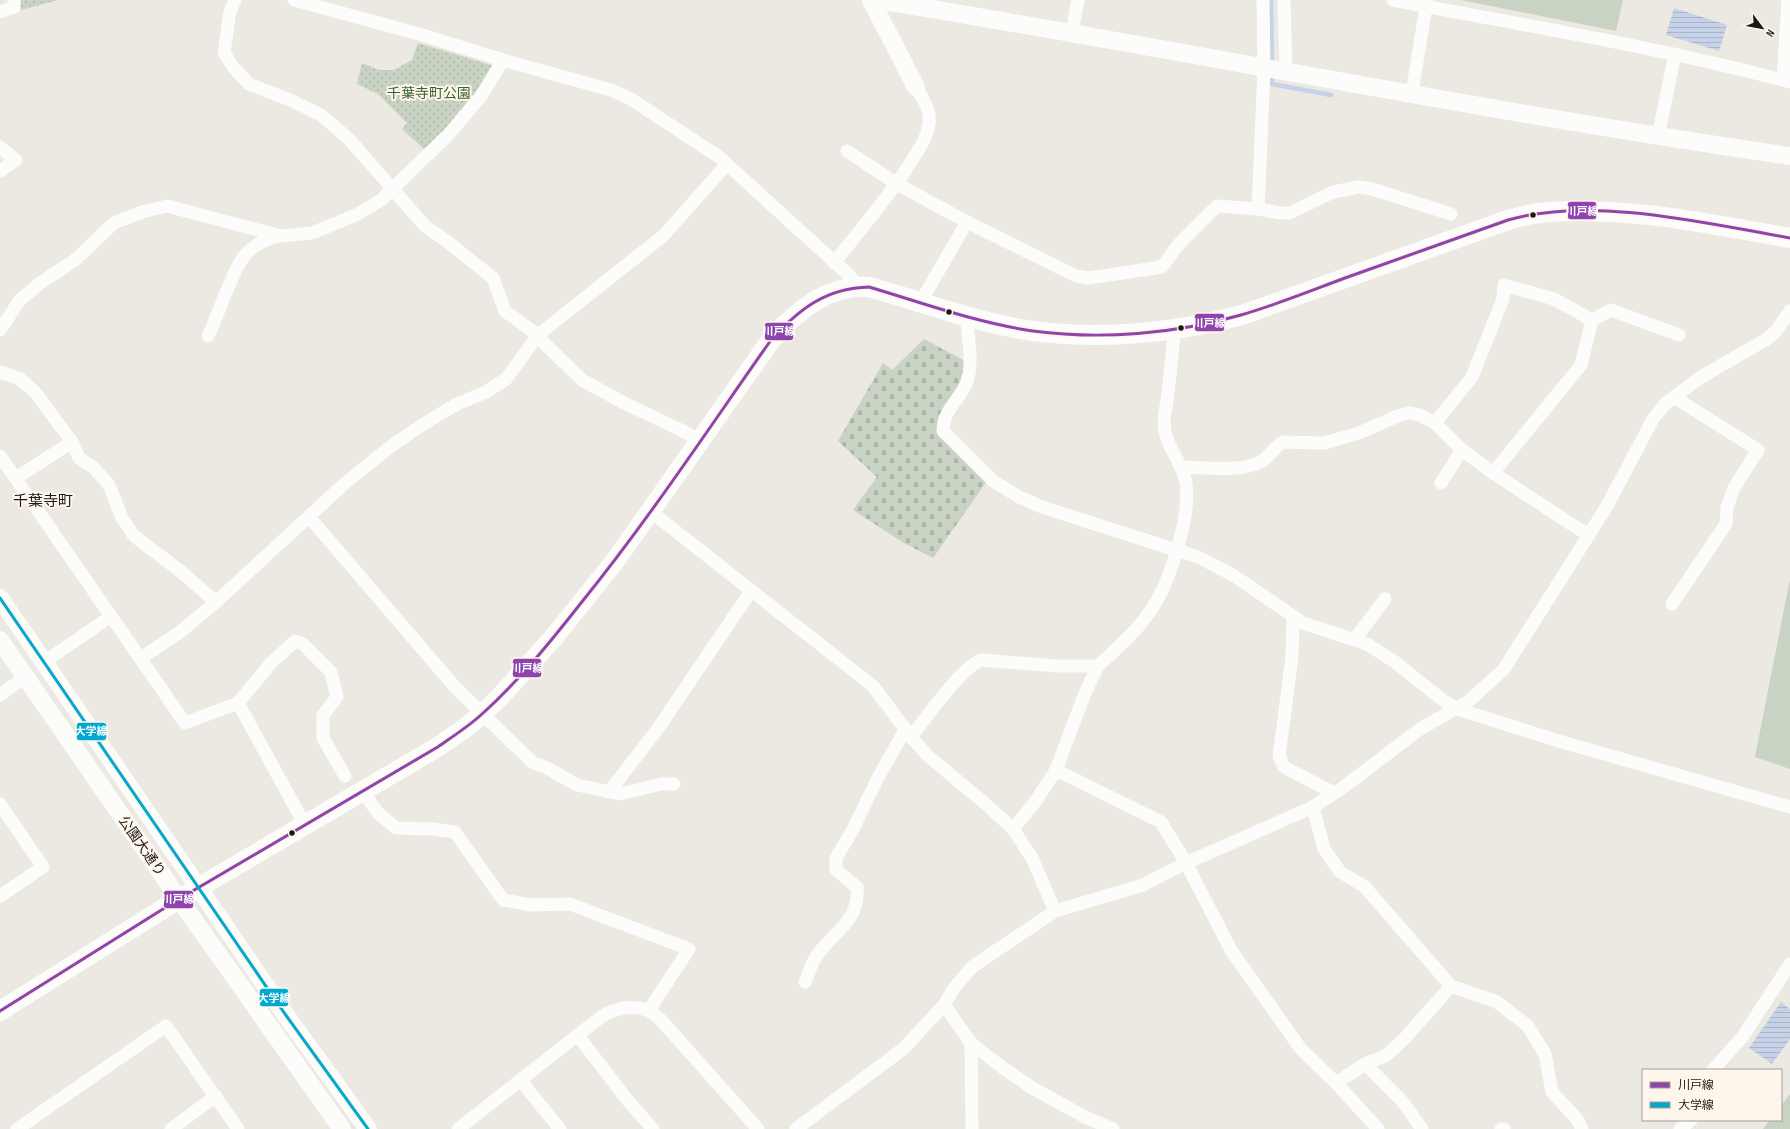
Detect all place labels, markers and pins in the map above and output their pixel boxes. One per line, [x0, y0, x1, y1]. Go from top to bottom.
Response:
unlabelled marker [1528, 210, 1538, 220]
unlabelled marker [944, 307, 954, 317]
unlabelled marker [1176, 323, 1186, 333]
unlabelled marker [287, 828, 297, 838]

